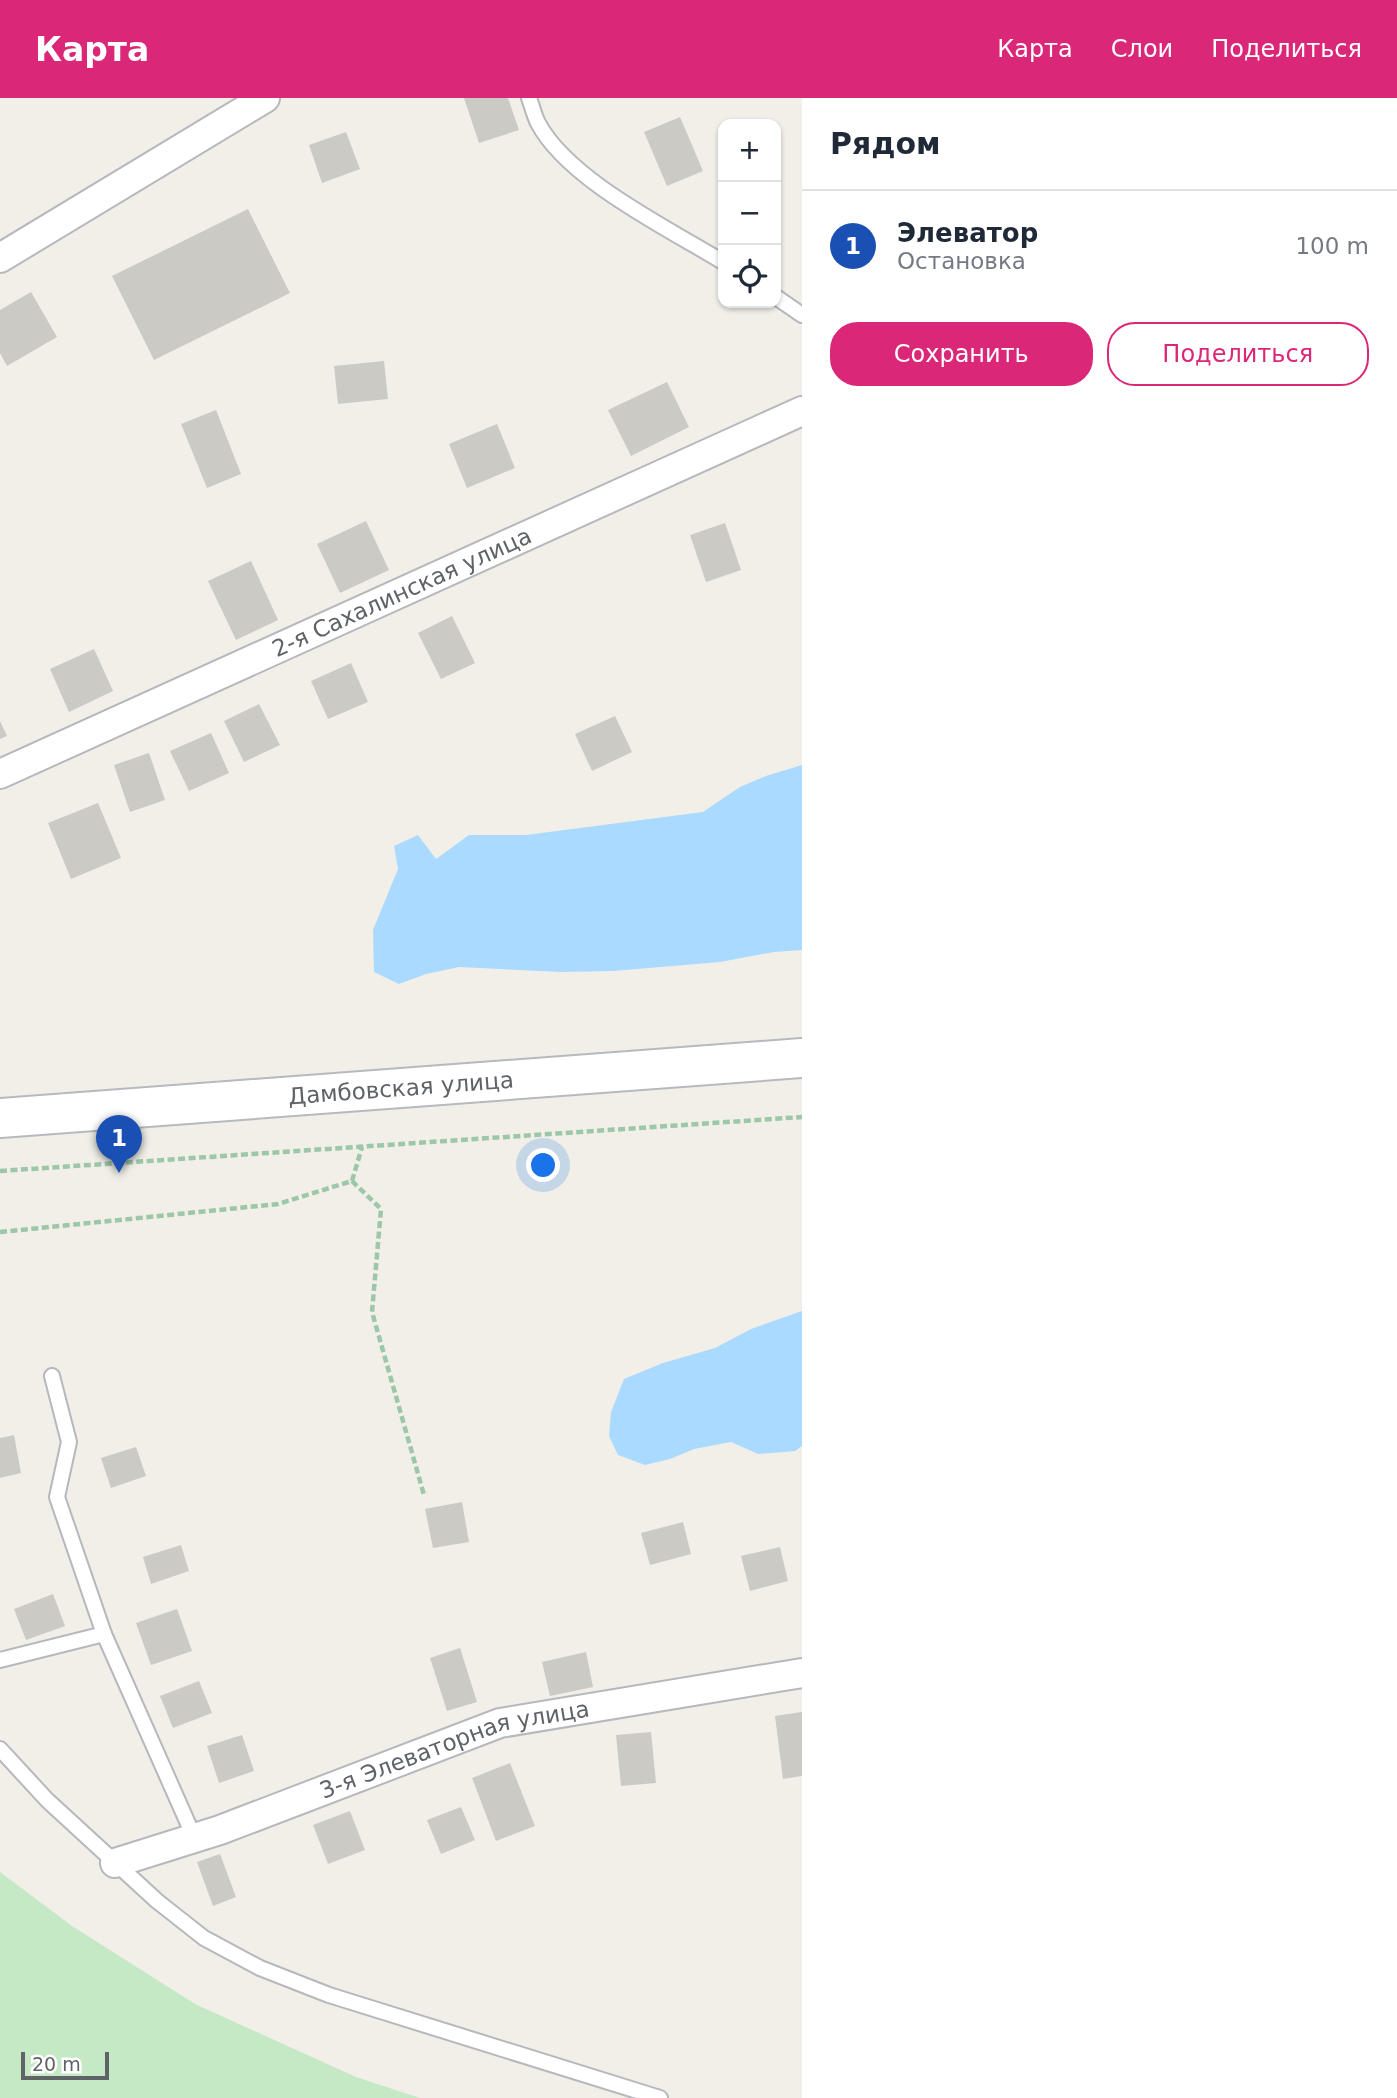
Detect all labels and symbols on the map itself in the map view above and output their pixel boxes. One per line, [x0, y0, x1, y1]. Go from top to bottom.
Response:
street label: 2-я Сахалинская улица [268, 522, 535, 662]
street label: Дамбовская улица [287, 1067, 515, 1109]
pin: 1 [96, 1115, 142, 1173]
your location [526, 1148, 560, 1182]
street label: 3-я Элеваторная улица [316, 1695, 591, 1804]
scale bar [21, 2049, 108, 2081]

